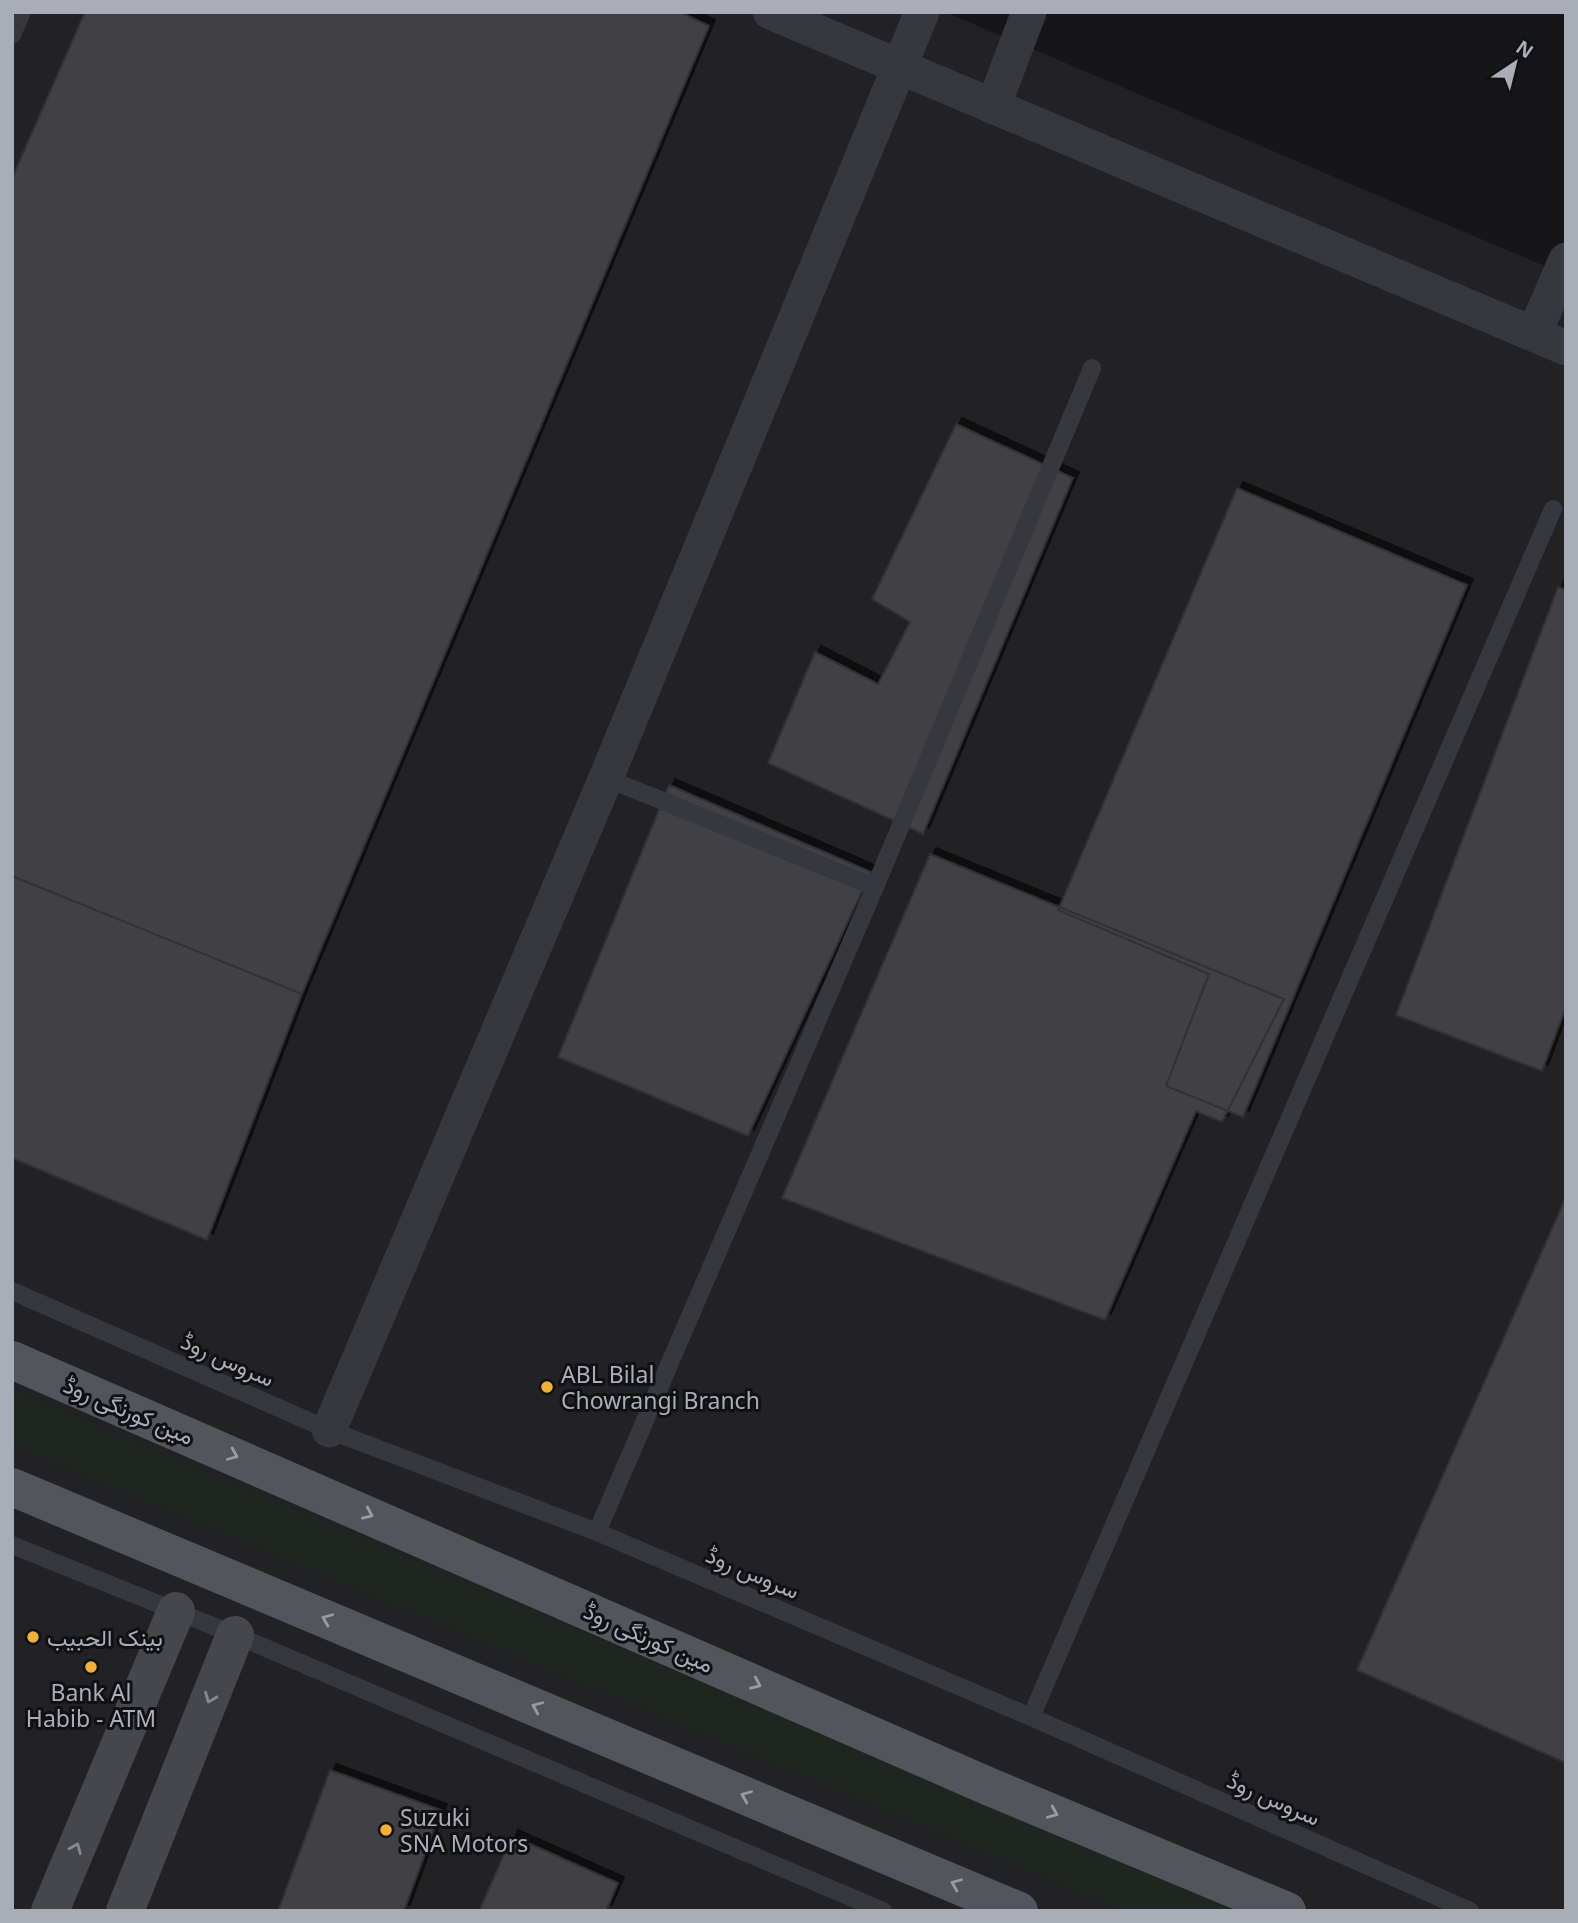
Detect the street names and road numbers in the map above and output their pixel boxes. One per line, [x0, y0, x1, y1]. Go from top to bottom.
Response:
street label: سروس روڈ [176, 1324, 280, 1394]
street label: مین کورنگی روڈ [59, 1368, 199, 1452]
street label: سروس روڈ [701, 1538, 805, 1606]
street label: مین کورنگی روڈ [579, 1594, 719, 1680]
street label: سروس روڈ [1222, 1763, 1326, 1833]

